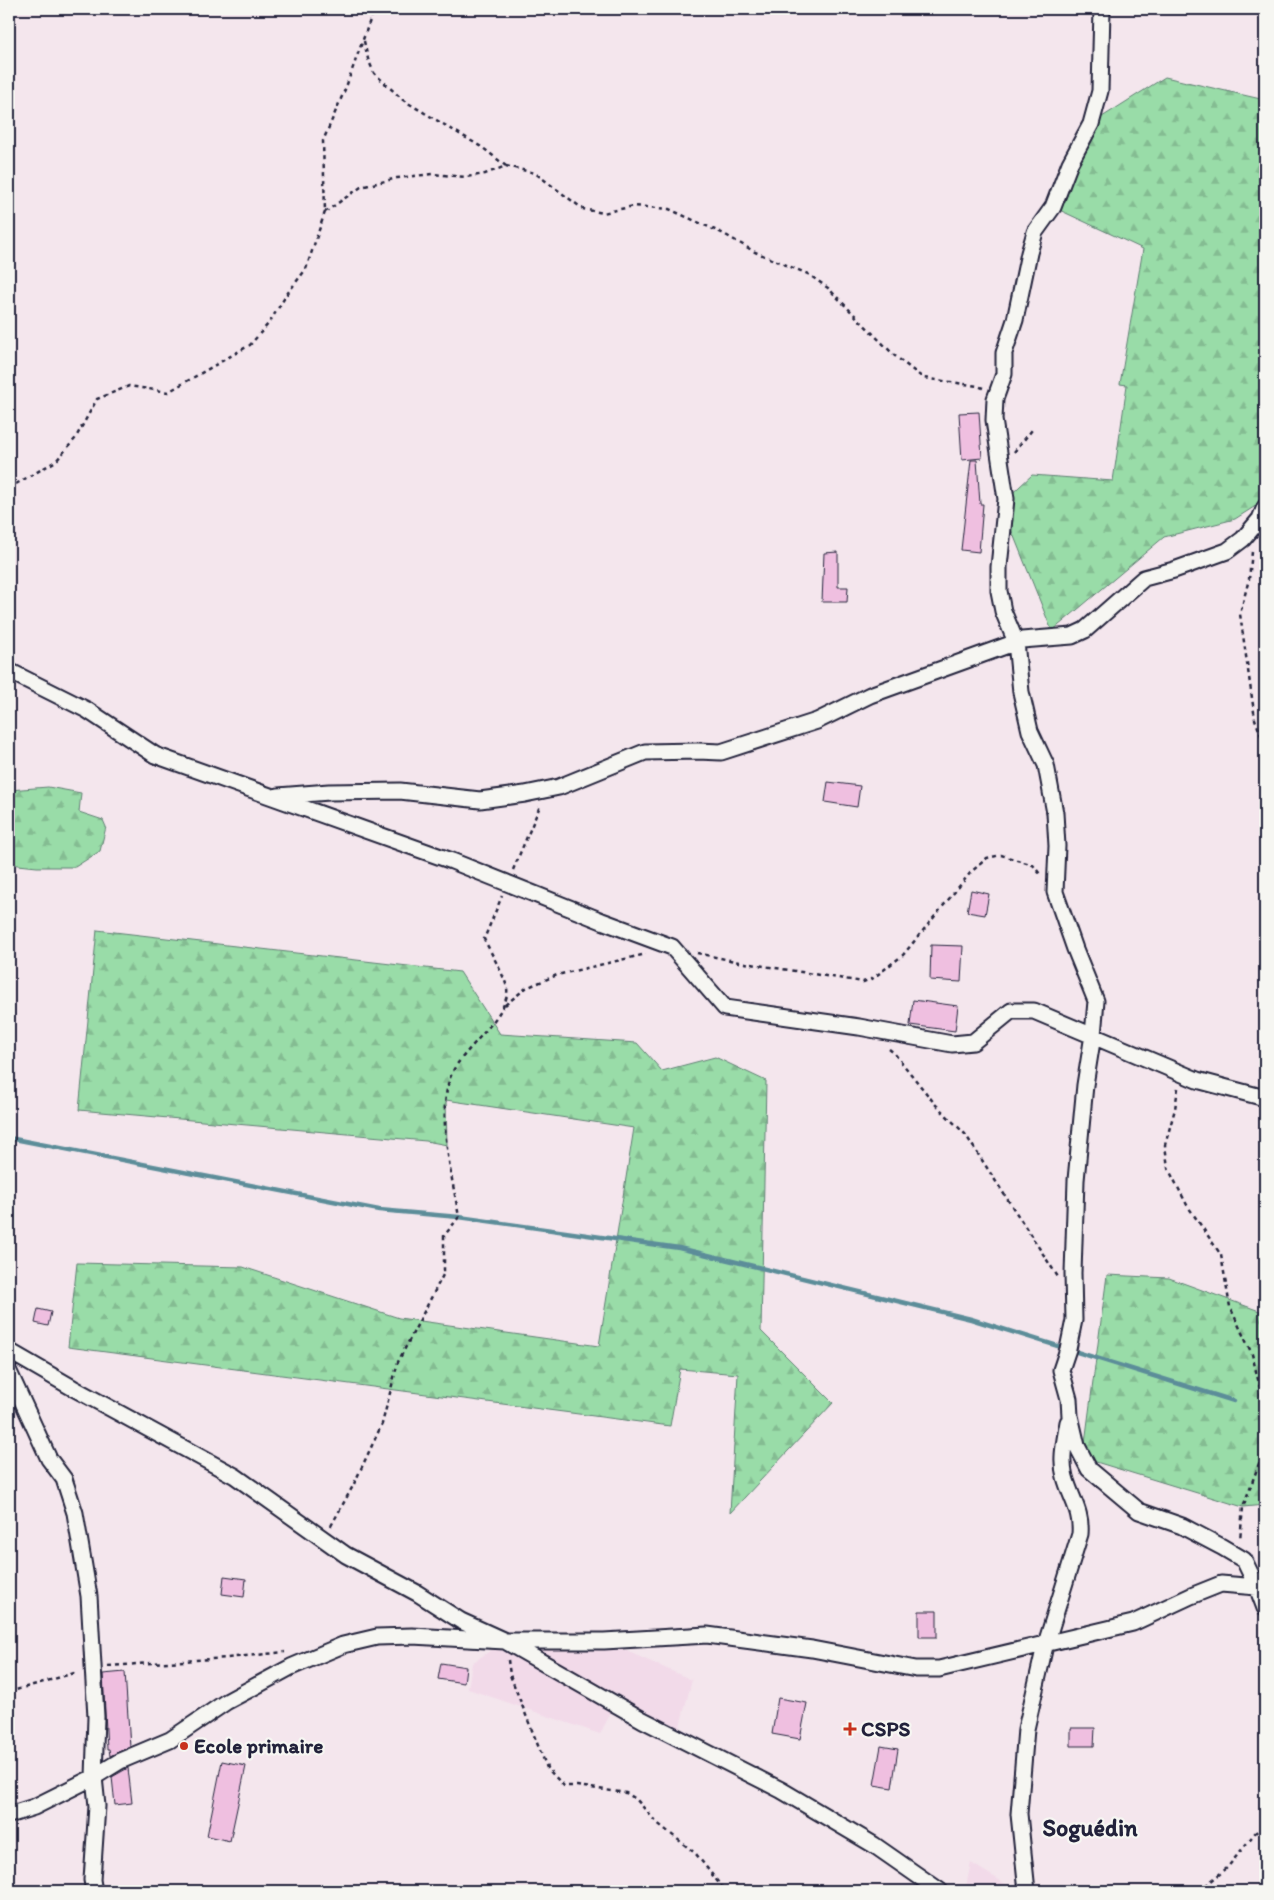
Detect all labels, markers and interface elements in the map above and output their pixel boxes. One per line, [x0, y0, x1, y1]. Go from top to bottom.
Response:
place label: CSPS [861, 1716, 911, 1741]
marker: CSPS [843, 1722, 857, 1736]
place label: Ecole primaire [194, 1733, 323, 1759]
marker: Ecole primaire [178, 1740, 190, 1752]
district label: Soguédin [1042, 1813, 1138, 1843]

